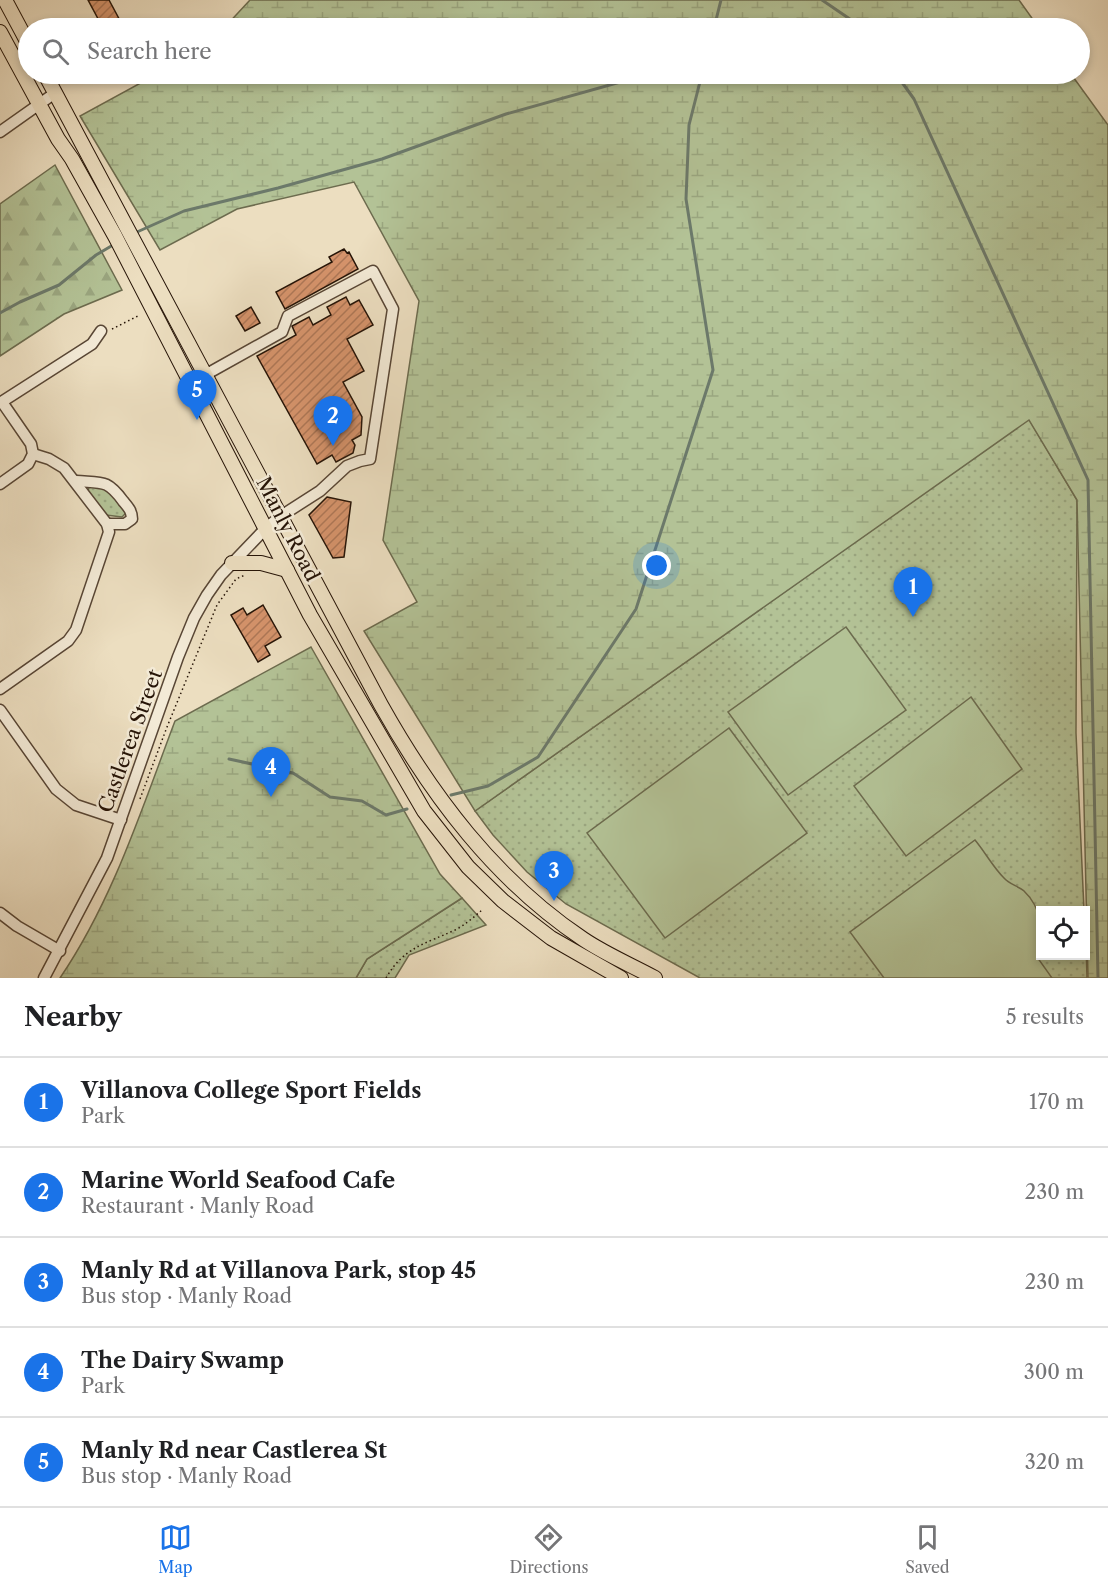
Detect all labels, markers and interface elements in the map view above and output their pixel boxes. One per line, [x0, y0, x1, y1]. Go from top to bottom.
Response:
search box [18, 18, 1090, 84]
icon: search [39, 35, 72, 68]
text: Search here [87, 38, 212, 65]
pin: 5 [178, 370, 216, 420]
pin: 2 [314, 396, 352, 446]
street label: Manly Road [251, 473, 325, 585]
your location [642, 551, 671, 580]
pin: 1 [894, 568, 932, 617]
street label: Castlerea Street [93, 666, 167, 816]
pin: 4 [252, 748, 290, 797]
pin: 3 [534, 852, 574, 901]
map controls [1036, 906, 1090, 960]
button: locate [1036, 906, 1090, 960]
text: Nearby [24, 1001, 122, 1033]
text: 5 results [1006, 1005, 1084, 1029]
text: Villanova College Sport Fields [81, 1077, 421, 1104]
text: 1 [39, 1090, 48, 1114]
text: 170 m [1029, 1090, 1084, 1114]
text: Park [81, 1104, 124, 1128]
text: Marine World Seafood Cafe [81, 1167, 395, 1194]
text: 2 [38, 1180, 49, 1204]
text: 230 m [1025, 1180, 1084, 1204]
text: Restaurant · Manly Road [81, 1194, 314, 1218]
text: Manly Rd at Villanova Park, stop 45 [81, 1257, 476, 1284]
text: 3 [38, 1270, 49, 1294]
text: 230 m [1025, 1270, 1084, 1294]
text: Bus stop · Manly Road [81, 1284, 292, 1308]
text: The Dairy Swamp [81, 1347, 284, 1374]
text: 4 [38, 1360, 49, 1384]
text: 300 m [1024, 1360, 1084, 1384]
text: Park [81, 1374, 124, 1398]
text: Manly Rd near Castlerea St [81, 1437, 387, 1464]
text: 5 [38, 1450, 49, 1474]
text: 320 m [1025, 1450, 1084, 1474]
text: Bus stop · Manly Road [81, 1464, 292, 1488]
tab: Map [158, 1521, 193, 1577]
tab: Directions [509, 1521, 588, 1577]
tab: Saved [905, 1521, 950, 1577]

